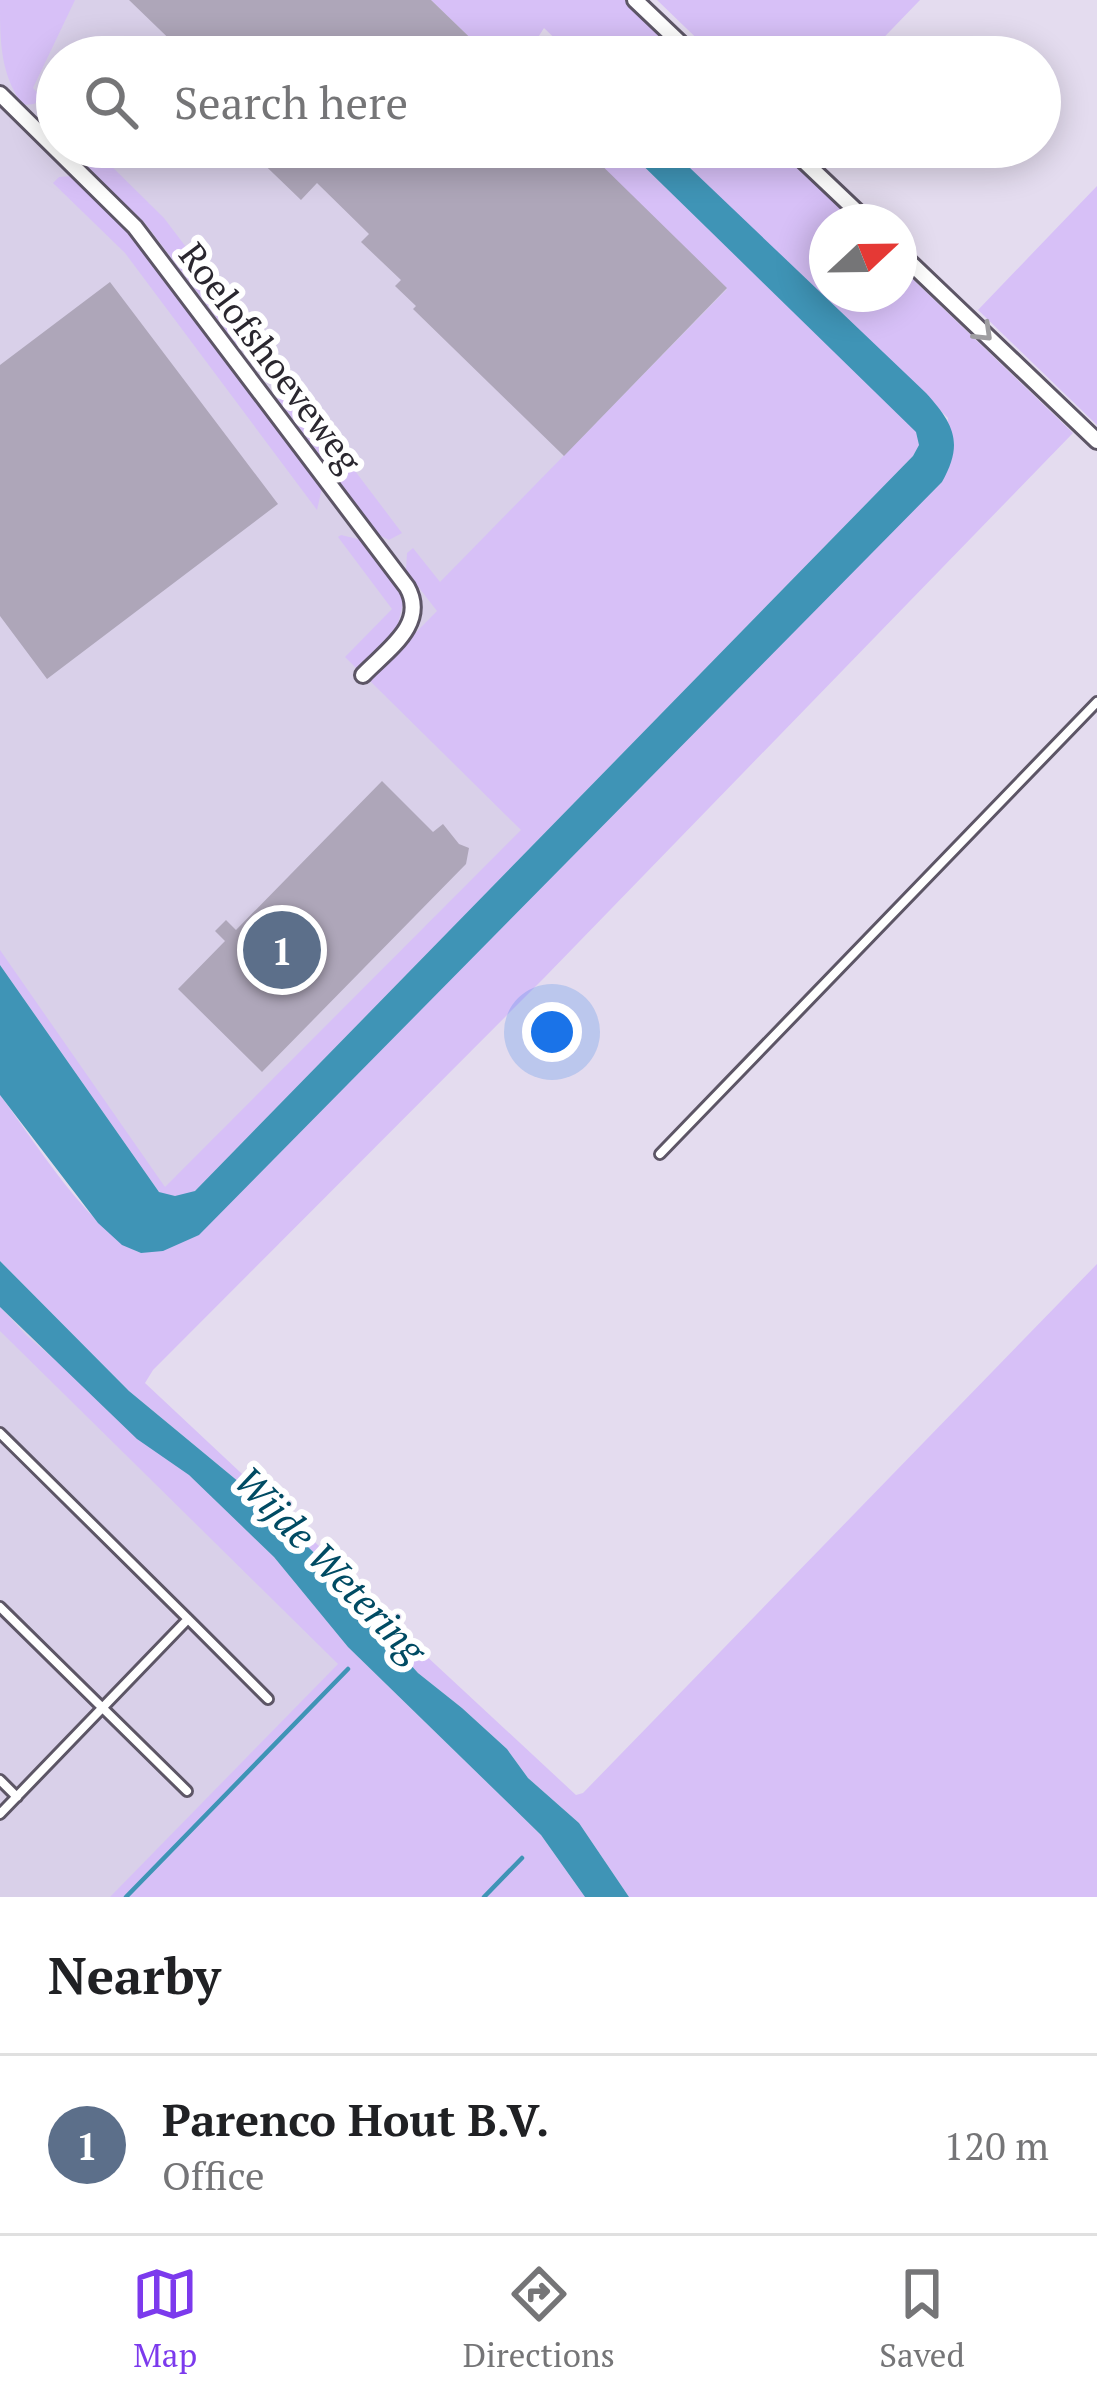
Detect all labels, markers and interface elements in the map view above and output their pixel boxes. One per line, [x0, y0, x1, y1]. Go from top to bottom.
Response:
search box [36, 36, 1061, 168]
icon: search [78, 69, 144, 135]
text: Search here [174, 72, 408, 132]
north arrow [809, 204, 917, 312]
street label: Roelofshoeveweg [169, 233, 373, 482]
one-way arrow [970, 318, 991, 340]
pin: 1 [243, 905, 321, 995]
your location [522, 1002, 582, 1062]
water label: Wijde Wetering [224, 1454, 440, 1675]
text: Nearby [48, 1941, 221, 2009]
text: Parenco Hout B.V. [162, 2089, 549, 2149]
text: 1 [76, 2119, 98, 2171]
text: 120 m [944, 2119, 1049, 2171]
text: Office [162, 2149, 265, 2201]
tab: Map [132, 2261, 198, 2376]
tab: Directions [463, 2261, 615, 2376]
tab: Saved [879, 2261, 965, 2376]

